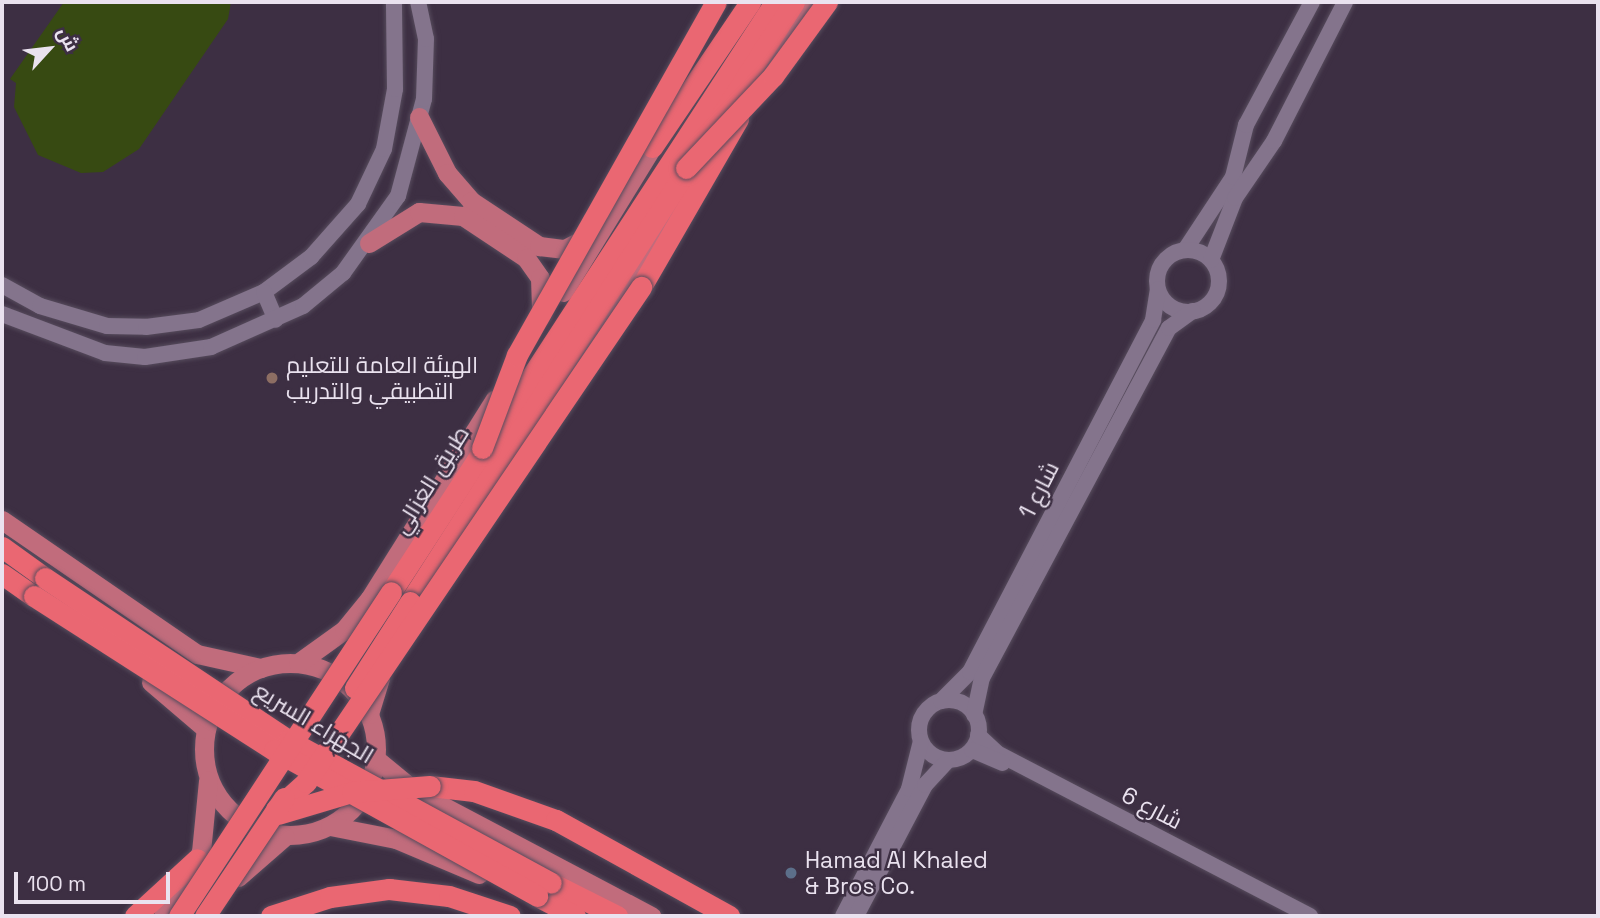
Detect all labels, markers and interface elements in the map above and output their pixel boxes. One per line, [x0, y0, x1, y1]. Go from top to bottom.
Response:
north arrow [14, 14, 84, 84]
text: ش [51, 23, 85, 56]
place label: الهيئة العامة للتعليم التطبيقي والتدريب [286, 351, 478, 405]
marker: الهيئة العامة للتعليم التطبيقي والتدريب [264, 370, 280, 386]
street label: طريق الغزالي [387, 421, 475, 539]
street label: شارع 1 [1013, 457, 1065, 523]
street label: الجهراء السريع [249, 677, 379, 769]
street label: شارع 6 [1117, 781, 1187, 835]
place label: Hamad Al Khaled & Bros Co. [805, 846, 988, 900]
scale bar [18, 858, 173, 902]
marker: Hamad Al Khaled & Bros Co. [783, 865, 799, 881]
text: 100 m [27, 870, 86, 897]

